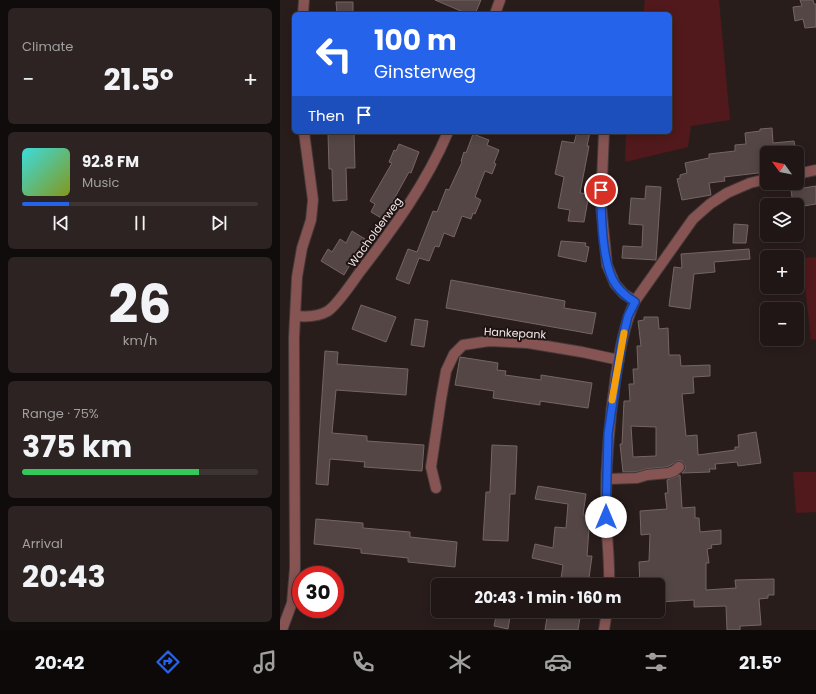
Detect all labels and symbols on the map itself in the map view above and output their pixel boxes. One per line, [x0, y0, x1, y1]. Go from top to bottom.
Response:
north arrow [760, 146, 804, 190]
pin [584, 173, 618, 207]
street label: Wacholderweg [344, 194, 406, 270]
street label: Hankepank [484, 323, 547, 343]
position arrow [585, 496, 627, 538]
speed limit sign: 30 [292, 566, 344, 618]

